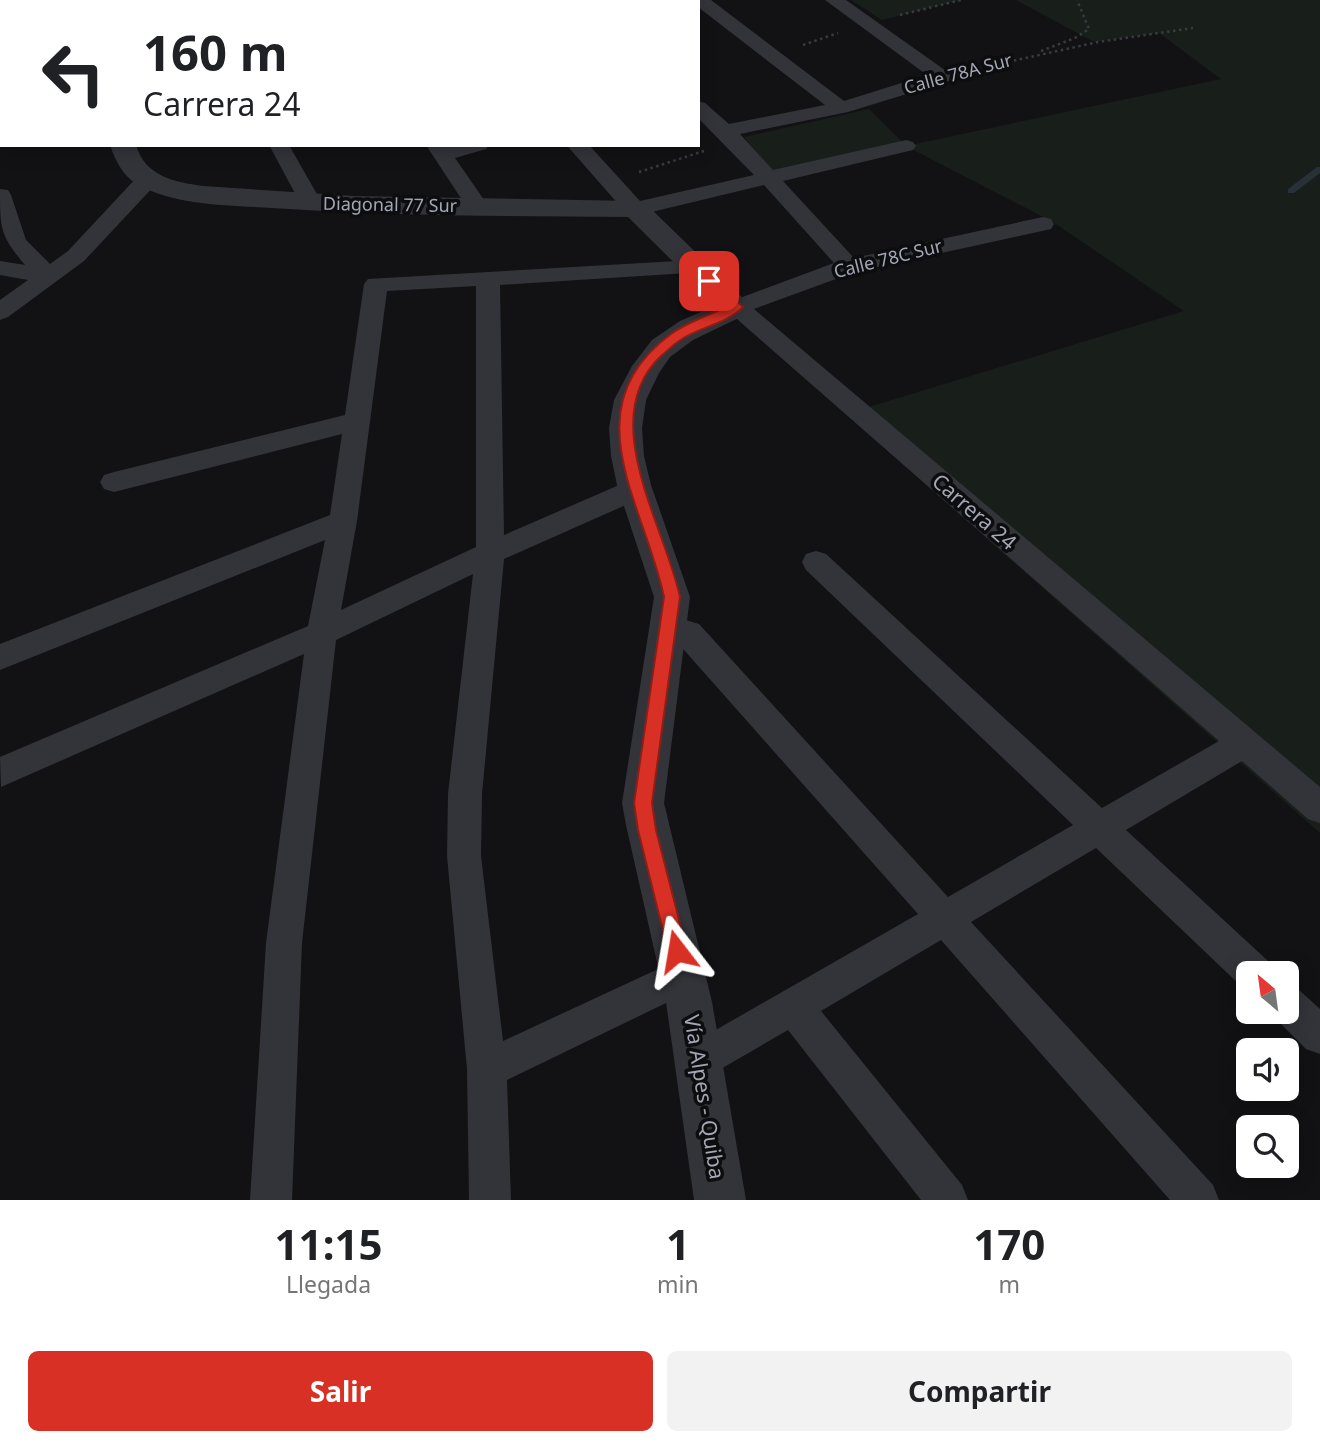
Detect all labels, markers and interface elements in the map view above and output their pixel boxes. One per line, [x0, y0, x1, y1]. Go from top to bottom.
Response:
text: 160 m [143, 19, 288, 85]
icon: left [28, 28, 119, 119]
street label: Calle 78A Sur [901, 47, 1015, 99]
text: Carrera 24 [143, 82, 300, 125]
street label: Diagonal 77 Sur [323, 191, 458, 217]
street label: Calle 78C Sur [831, 233, 945, 283]
pin [679, 251, 739, 311]
icon: arrive [690, 262, 728, 300]
street label: Carrera 24 [926, 467, 1023, 556]
position arrow [640, 914, 714, 988]
north arrow [1236, 961, 1298, 1024]
map controls [1236, 961, 1299, 1178]
street label: Vía Alpes - Quiba [678, 1013, 732, 1181]
button: sound [1236, 1038, 1299, 1101]
button: search [1236, 1115, 1299, 1178]
text: 11:15 [275, 1215, 382, 1272]
text: 1 [666, 1215, 690, 1272]
text: 170 [973, 1215, 1045, 1272]
text: Llegada [286, 1268, 371, 1300]
text: min [657, 1268, 699, 1300]
text: m [999, 1268, 1020, 1300]
button: Salir [28, 1351, 653, 1431]
button: Compartir [667, 1351, 1292, 1431]

